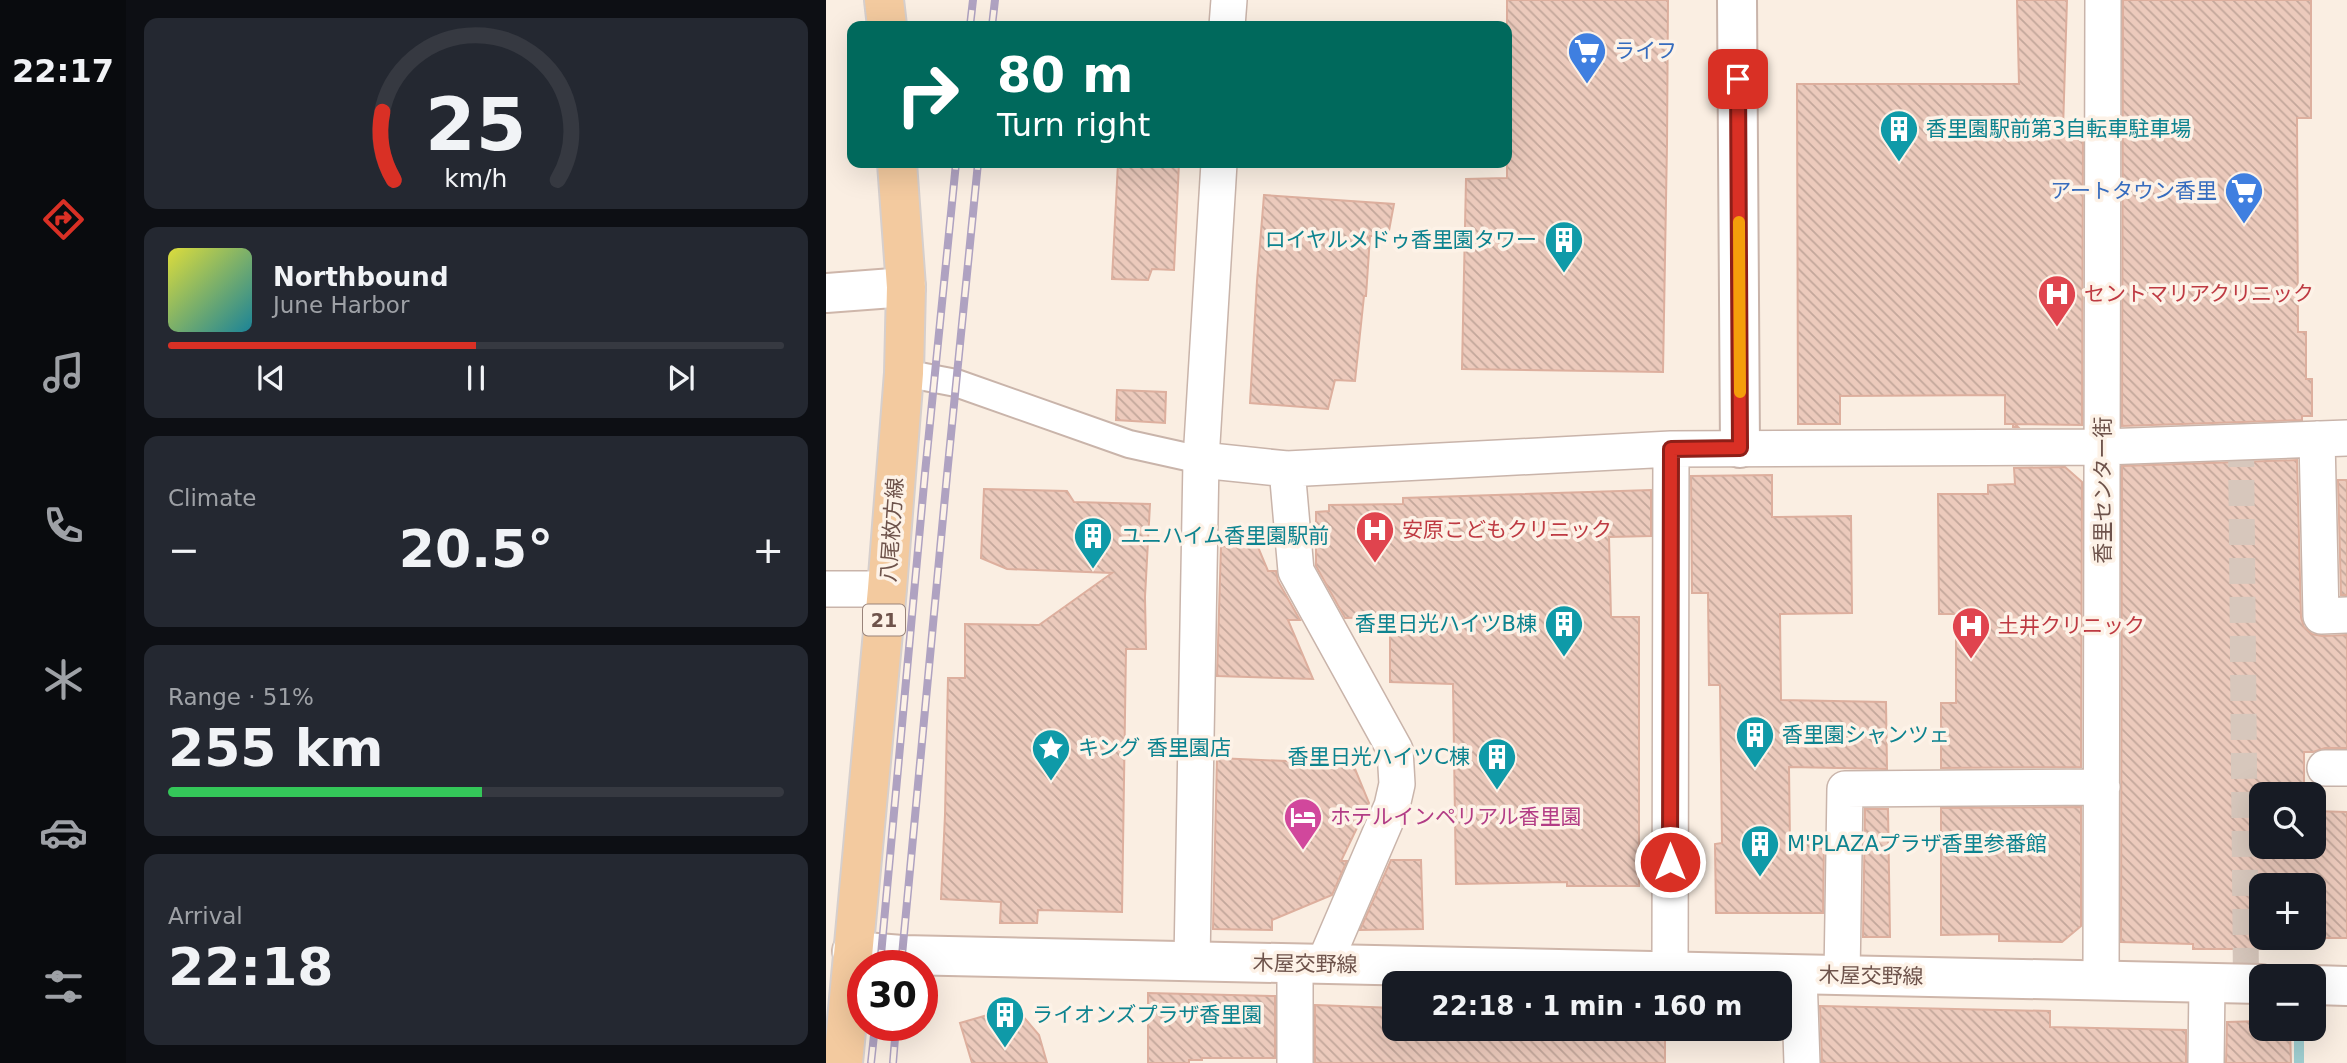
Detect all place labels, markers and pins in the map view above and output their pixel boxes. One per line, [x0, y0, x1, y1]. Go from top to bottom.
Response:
supermarket icon: ライフ [1566, 30, 1608, 85]
place label: ライフ [1614, 39, 1677, 63]
pin [1708, 49, 1768, 109]
building icon: 香里園駅前第3自転車駐車場 [1878, 108, 1920, 163]
place label: 香里園駅前第3自転車駐車場 [1926, 117, 2191, 141]
supermarket icon: アートタウン香里 [2223, 170, 2265, 225]
place label: アートタウン香里 [2050, 179, 2217, 203]
building icon: ロイヤルメドゥ香里園タワー [1543, 219, 1585, 274]
place label: ロイヤルメドゥ香里園タワー [1265, 228, 1537, 252]
hospital icon: セントマリアクリニック [2036, 273, 2078, 328]
place label: セントマリアクリニック [2084, 282, 2314, 306]
hospital icon: 安原こどもクリニック [1354, 509, 1396, 564]
building icon: ユニハイム香里園駅前 [1072, 515, 1114, 570]
place label: 安原こどもクリニック [1402, 518, 1612, 542]
place label: ユニハイム香里園駅前 [1120, 524, 1329, 548]
building icon: 香里日光ハイツB棟 [1543, 603, 1585, 658]
hospital icon: 土井クリニック [1950, 605, 1992, 660]
place label: 香里日光ハイツB棟 [1355, 612, 1537, 636]
place label: 土井クリニック [1998, 614, 2145, 638]
building icon: 香里園シャンツェ [1734, 714, 1776, 769]
place label: 香里園シャンツェ [1782, 723, 1950, 747]
place icon: キング 香里園店 [1030, 727, 1072, 782]
place label: キング 香里園店 [1078, 736, 1231, 760]
building icon: 香里日光ハイツC棟 [1476, 736, 1518, 791]
place label: 香里日光ハイツC棟 [1288, 745, 1470, 769]
hotel icon: ホテルインペリアル香里園 [1282, 796, 1324, 851]
place label: ホテルインペリアル香里園 [1330, 805, 1582, 829]
building icon: M'PLAZAプラザ香里参番館 [1739, 823, 1781, 878]
place label: M'PLAZAプラザ香里参番館 [1787, 832, 2047, 856]
building icon: ライオンズプラザ香里園 [984, 994, 1026, 1049]
place label: ライオンズプラザ香里園 [1032, 1003, 1263, 1027]

